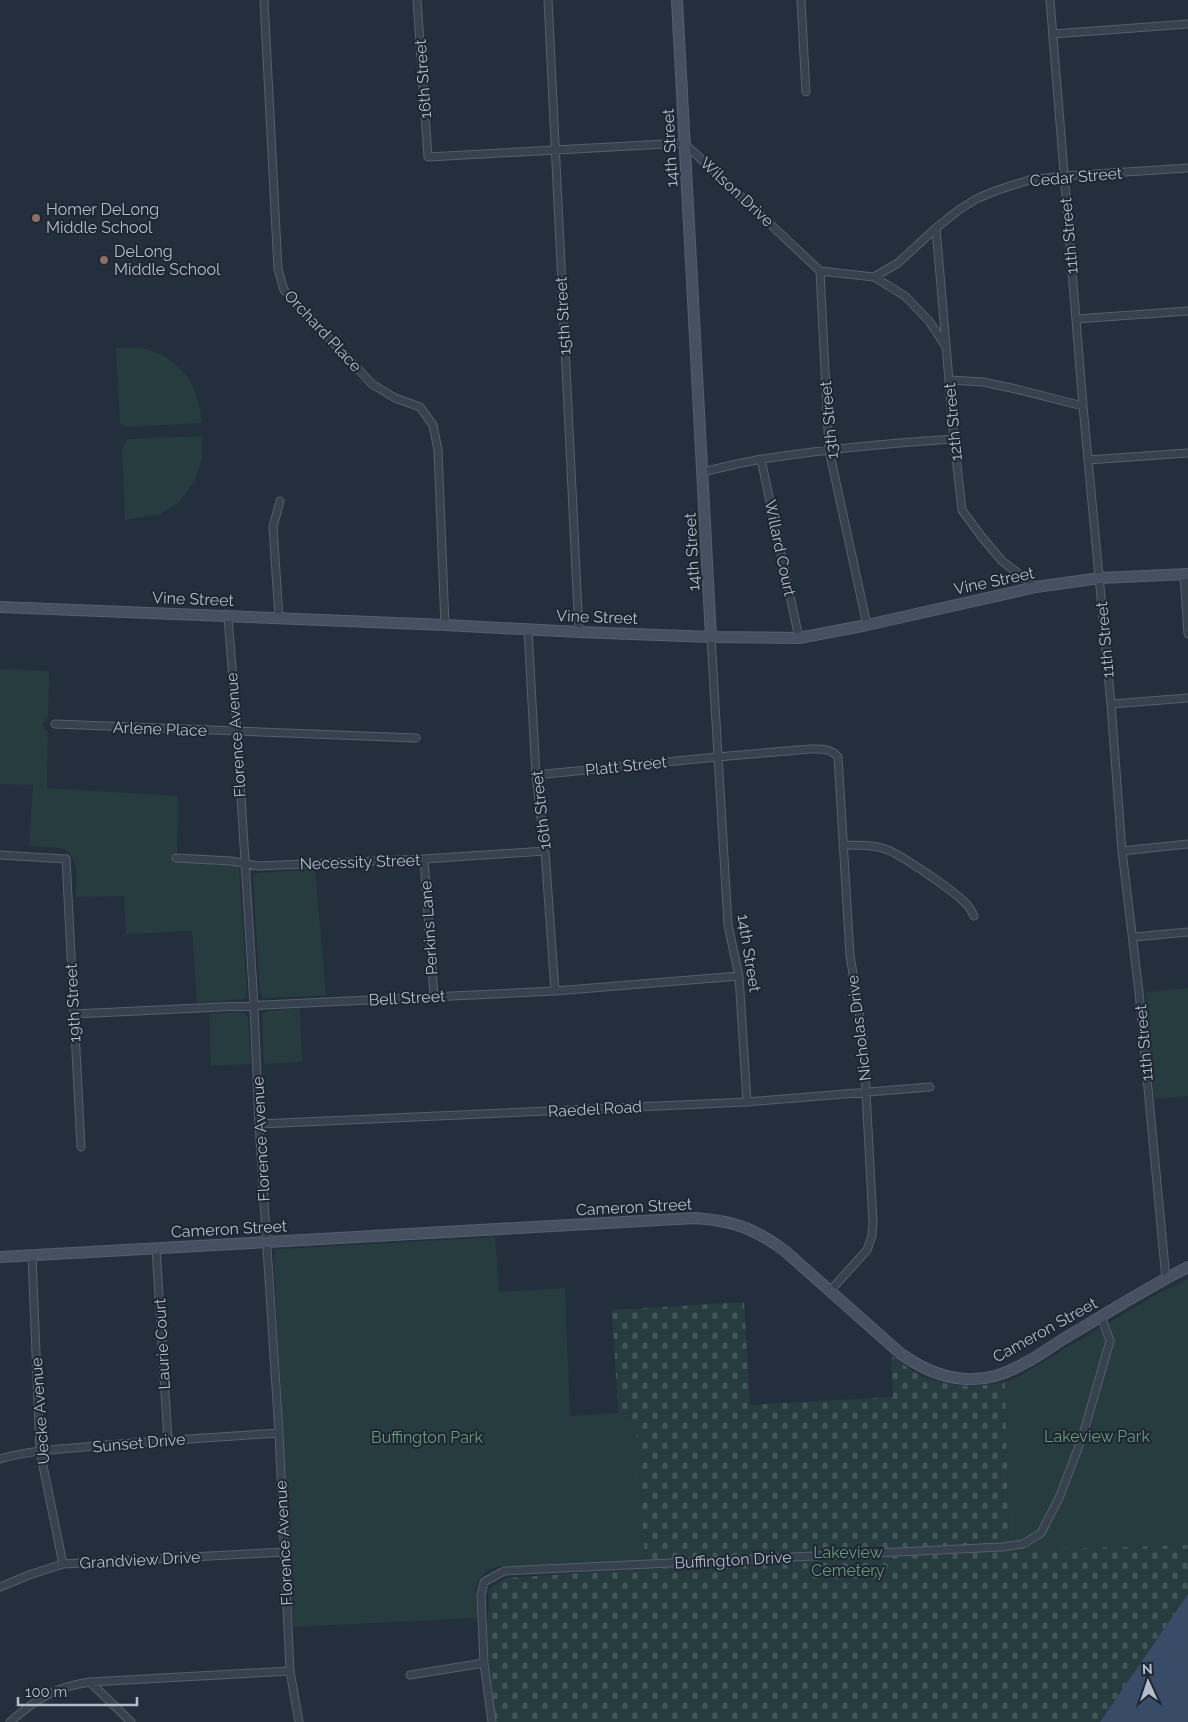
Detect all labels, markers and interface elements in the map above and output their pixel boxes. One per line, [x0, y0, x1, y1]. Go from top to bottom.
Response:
street label: 16th Street [411, 38, 435, 119]
street label: 14th Street [658, 108, 682, 188]
street label: Wilson Drive [696, 153, 778, 231]
street label: Cedar Street [1029, 163, 1124, 191]
street label: 11th Street [1056, 196, 1082, 275]
place label: Homer DeLong Middle School [46, 200, 159, 237]
marker: Homer DeLong Middle School [30, 212, 42, 224]
place label: DeLong Middle School [114, 242, 221, 279]
marker: DeLong Middle School [98, 254, 110, 266]
street label: 15th Street [551, 276, 575, 356]
street label: Orchard Place [280, 286, 366, 376]
street label: 13th Street [816, 379, 842, 460]
street label: 12th Street [940, 382, 966, 462]
street label: Willard Court [761, 498, 800, 599]
street label: 14th Street [680, 512, 704, 592]
street label: Vine Street [952, 563, 1036, 599]
street label: Vine Street [152, 588, 235, 610]
street label: 11th Street [1092, 600, 1118, 679]
street label: Vine Street [556, 606, 639, 628]
street label: Florence Avenue [222, 672, 250, 798]
street label: Arlene Place [113, 718, 207, 740]
street label: Platt Street [584, 752, 668, 780]
street label: 16th Street [527, 769, 555, 851]
street label: Necessity Street [299, 850, 421, 874]
street label: Perkins Lane [416, 880, 442, 976]
street label: 14th Street [733, 913, 765, 994]
street label: 19th Street [61, 962, 85, 1043]
street label: Nicholas Drive [843, 974, 875, 1082]
street label: Bell Street [368, 986, 446, 1009]
street label: 11th Street [1131, 1003, 1157, 1082]
street label: Florence Avenue [248, 1076, 274, 1202]
street label: Raedel Road [548, 1097, 643, 1121]
street label: Cameron Street [575, 1194, 693, 1220]
street label: Cameron Street [170, 1216, 288, 1242]
street label: Cameron Street [989, 1293, 1101, 1367]
street label: Laurie Court [150, 1297, 174, 1390]
street label: Uecke Avenue [27, 1357, 53, 1465]
park label: Lakeview Park [1044, 1427, 1150, 1446]
park label: Buffington Park [371, 1428, 483, 1447]
street label: Sunset Drive [92, 1429, 186, 1457]
street label: Florence Avenue [271, 1480, 297, 1606]
park label: Lakeview Cemetery [811, 1543, 885, 1580]
street label: Grandview Drive [79, 1547, 201, 1573]
street label: Buffington Drive [674, 1547, 792, 1573]
north arrow [1123, 1657, 1173, 1707]
text: N [1142, 1661, 1153, 1677]
scale bar [18, 1674, 136, 1706]
text: 100 m [25, 1683, 67, 1701]

